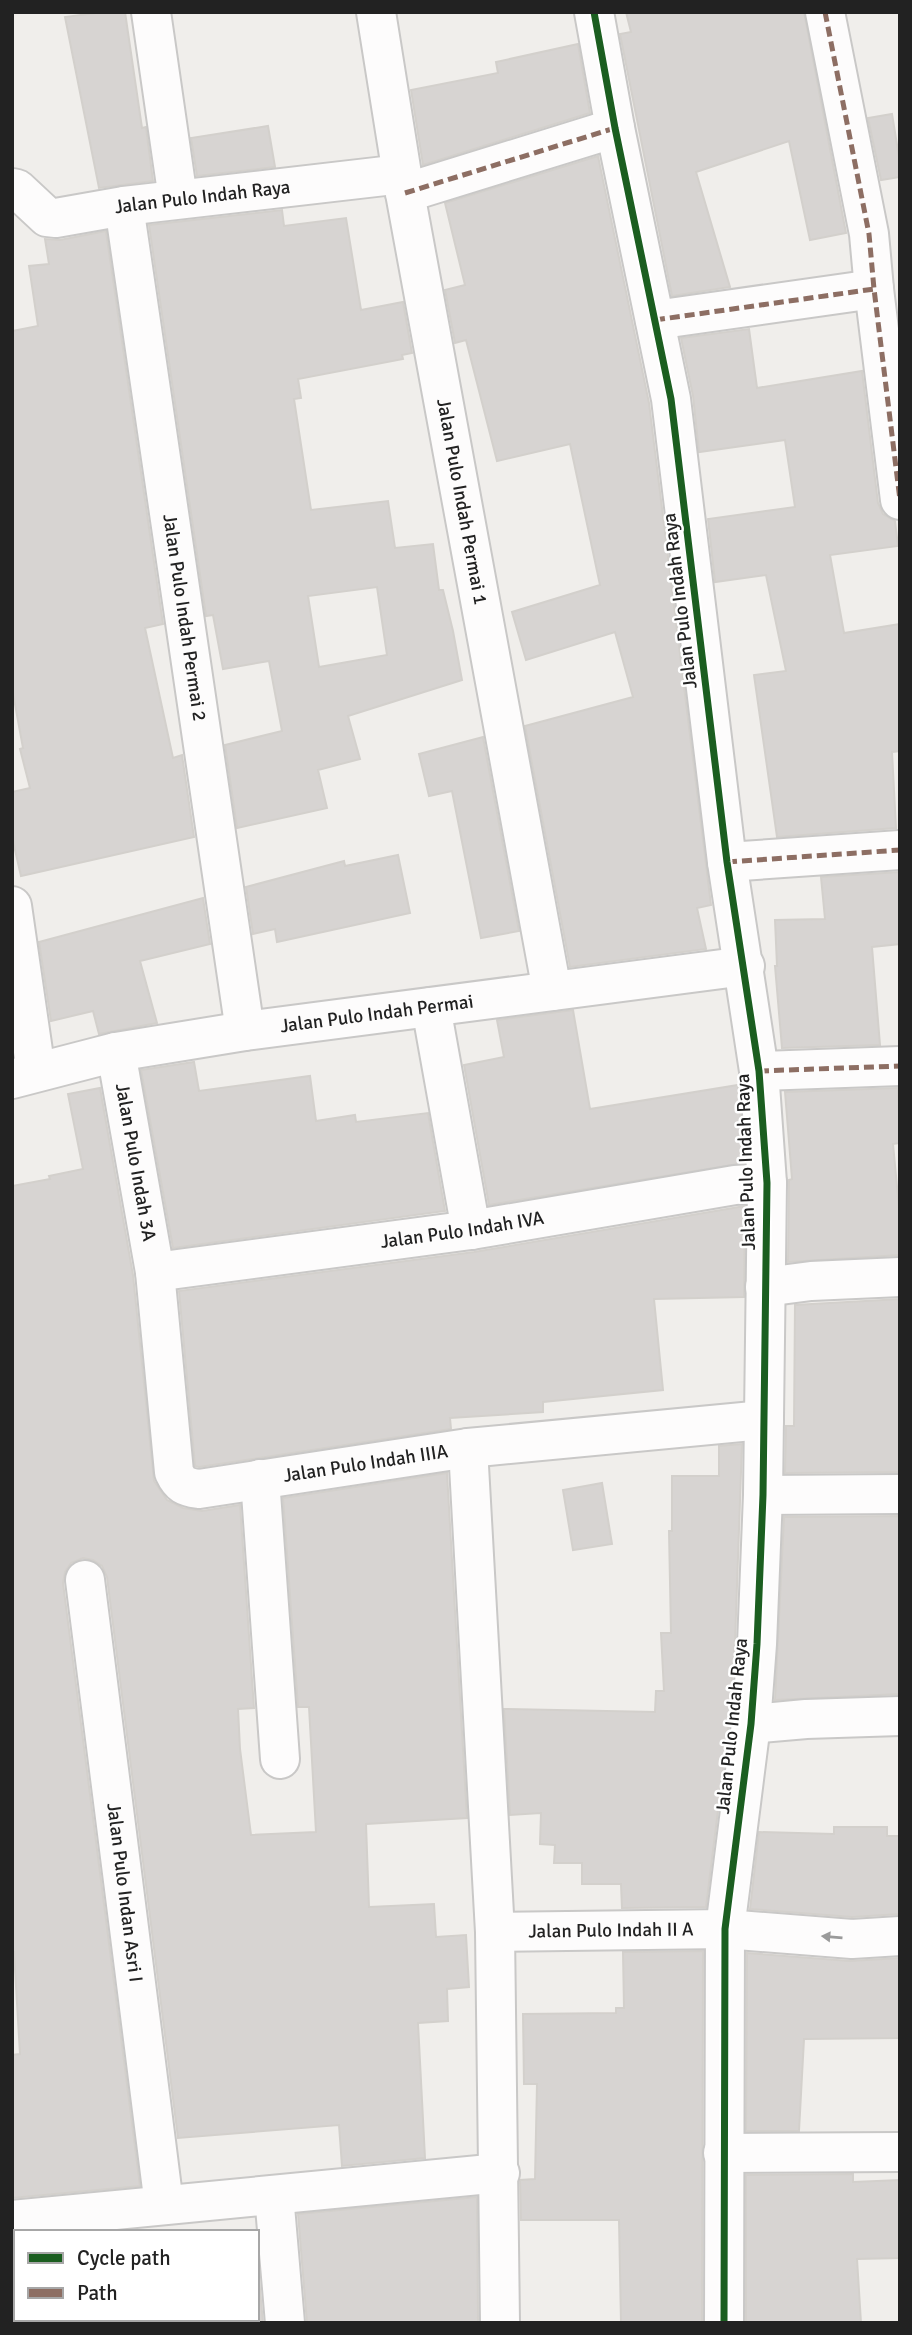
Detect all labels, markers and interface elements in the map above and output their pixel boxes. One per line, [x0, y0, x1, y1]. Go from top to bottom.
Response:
street label: Jalan Pulo Indah Raya [112, 175, 292, 220]
street label: Jalan Pulo Indah Permai 1 [431, 396, 493, 607]
street label: Jalan Pulo Indah Permai 2 [157, 512, 211, 723]
street label: Jalan Pulo Indah Raya [657, 512, 703, 690]
street label: Jalan Pulo Indah Permai [279, 989, 475, 1038]
street label: Jalan Pulo Indah Raya [731, 1073, 761, 1251]
street label: Jalan Pulo Indah 3A [110, 1081, 161, 1244]
street label: Jalan Pulo Indah IVA [379, 1206, 546, 1254]
street label: Jalan Pulo Indah IIIA [281, 1439, 450, 1488]
street label: Jalan Pulo Indah Raya [711, 1637, 753, 1815]
street label: Jalan Pulo Indan Asri I [101, 1802, 148, 1983]
street label: Jalan Pulo Indah II A [528, 1917, 694, 1944]
one-way arrow [820, 1931, 842, 1942]
legend [14, 2230, 259, 2321]
text: Cycle path [77, 2245, 171, 2271]
text: Path [77, 2280, 118, 2306]

